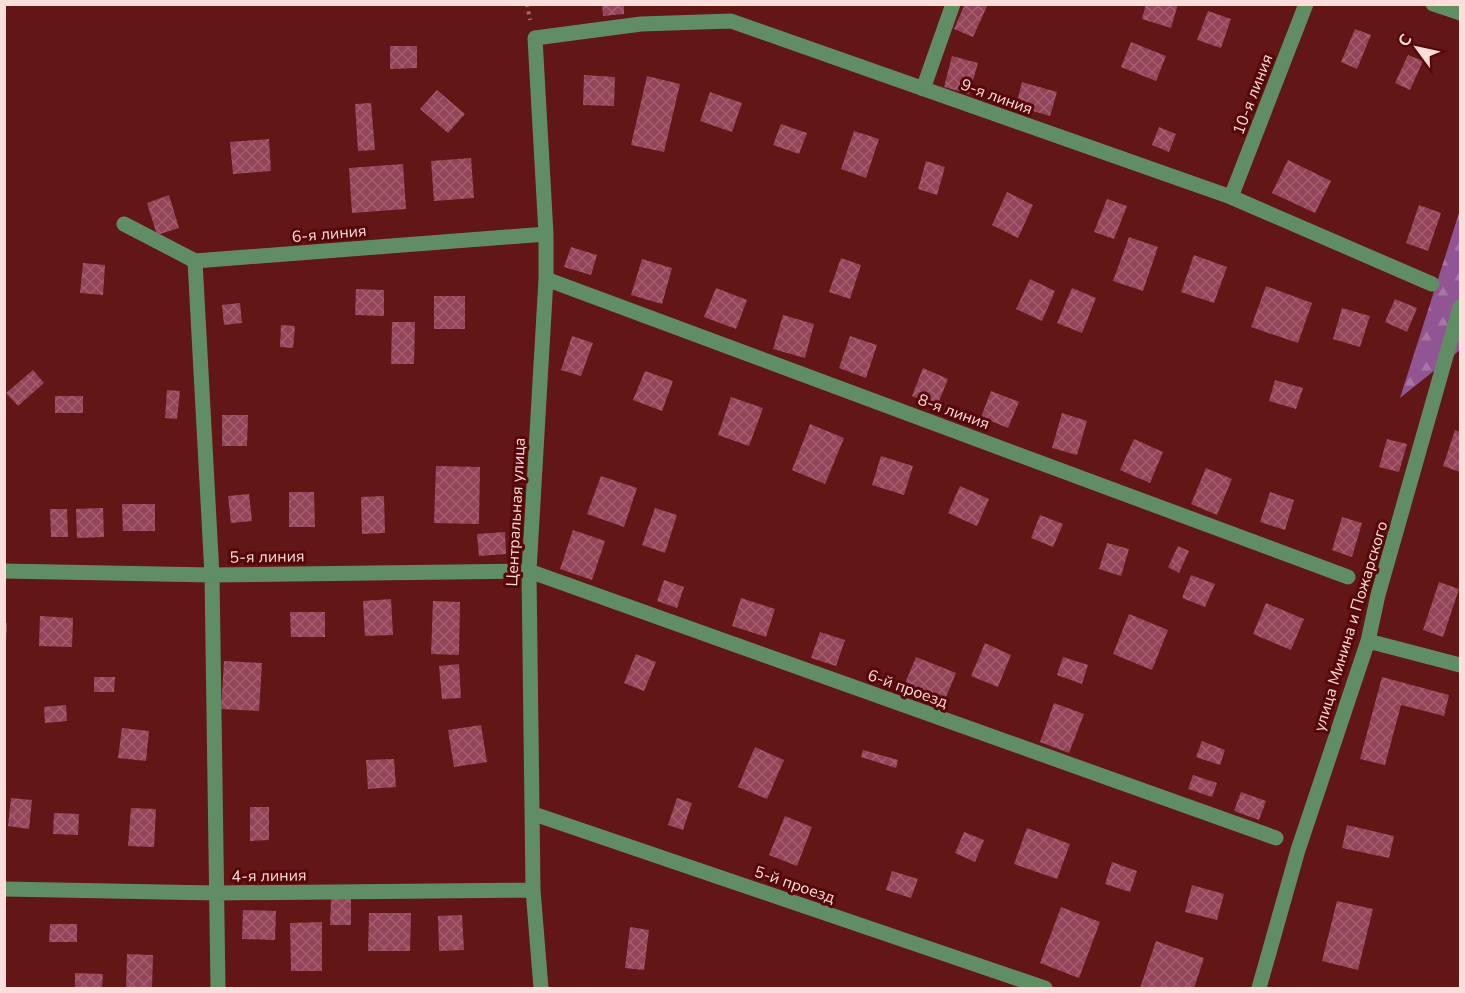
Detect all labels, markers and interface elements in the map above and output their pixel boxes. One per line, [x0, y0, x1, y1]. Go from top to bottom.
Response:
north arrow [1387, 18, 1447, 78]
text: С [1393, 30, 1418, 51]
street label: 10-я линия [1228, 51, 1278, 138]
street label: 9-я линия [958, 74, 1036, 120]
street label: 6-я линия [291, 220, 367, 248]
street label: 8-я линия [915, 389, 993, 435]
street label: Центральная улица [501, 437, 531, 587]
street label: улица Минина и Пожарского [1308, 518, 1393, 734]
street label: 5-я линия [229, 545, 305, 569]
street label: 6-й проезд [864, 664, 951, 714]
street label: 5-й проезд [751, 861, 838, 909]
street label: 4-я линия [231, 864, 307, 888]

